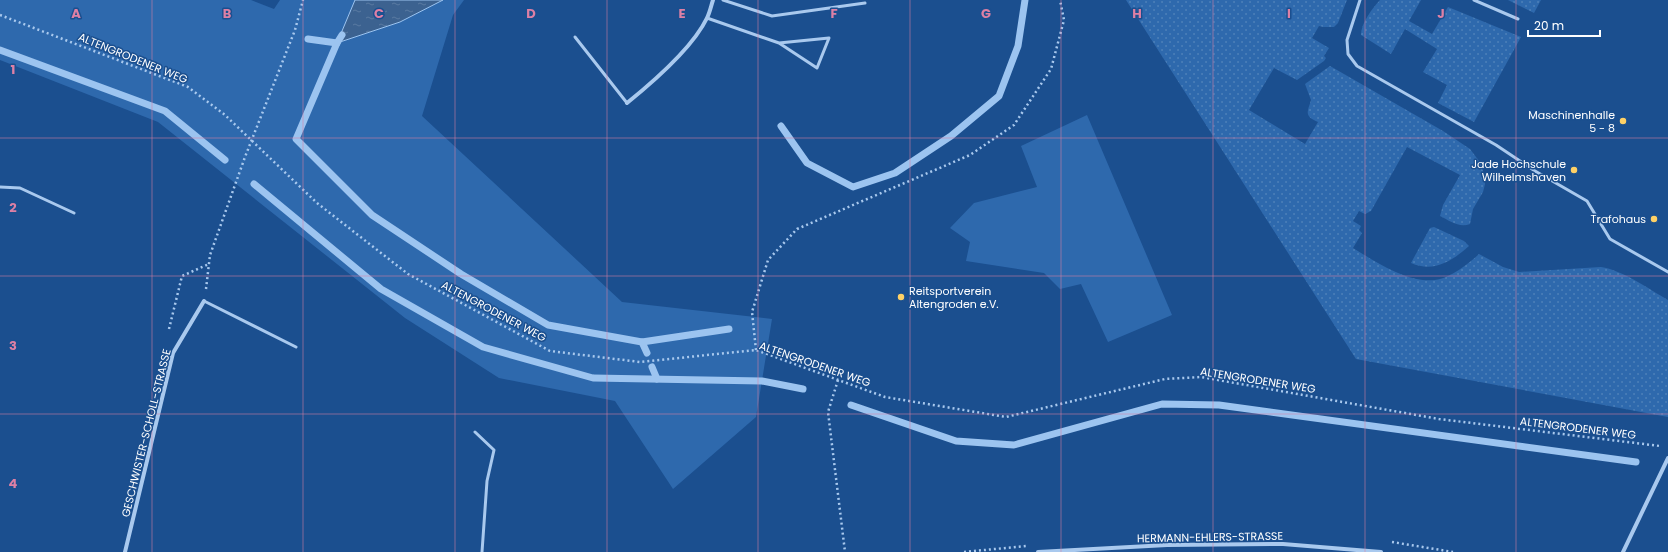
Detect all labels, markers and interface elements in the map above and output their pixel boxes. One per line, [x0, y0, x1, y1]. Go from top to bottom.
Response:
text: A [71, 4, 81, 23]
text: B [223, 4, 232, 23]
text: C [374, 4, 384, 23]
text: D [526, 4, 536, 23]
text: E [678, 4, 686, 23]
text: F [830, 4, 838, 23]
text: G [981, 4, 991, 23]
text: H [1132, 4, 1142, 23]
text: I [1287, 4, 1291, 23]
text: J [1437, 4, 1445, 23]
scale bar [1528, 12, 1600, 38]
text: 20 m [1534, 17, 1564, 34]
street label: ALTENGRODENER WEG [76, 29, 191, 87]
text: 1 [11, 60, 15, 79]
place label: Maschinenhalle 5 - 8 [1528, 107, 1615, 136]
marker: Maschinenhalle 5 - 8 [1618, 116, 1628, 126]
place label: Jade Hochschule Wilhelmshaven [1471, 156, 1566, 185]
marker: Jade Hochschule Wilhelmshaven [1569, 165, 1579, 175]
text: 2 [9, 198, 17, 217]
place label: Trafohaus [1591, 211, 1646, 227]
marker: Trafohaus [1649, 214, 1659, 224]
street label: ALTENGRODENER WEG [439, 277, 550, 346]
place label: Reitsportverein Altengroden e.V. [909, 283, 999, 312]
marker: Reitsportverein Altengroden e.V. [896, 292, 906, 302]
text: 3 [9, 336, 17, 355]
street label: ALTENGRODENER WEG [757, 337, 873, 391]
street label: GESCHWISTER-SCHOLL-STRASSE [117, 347, 175, 519]
street label: ALTENGRODENER WEG [1199, 363, 1317, 397]
street label: ALTENGRODENER WEG [1519, 413, 1637, 443]
text: 4 [9, 474, 18, 493]
street label: HERMANN-EHLERS-STRASSE [1137, 528, 1283, 546]

